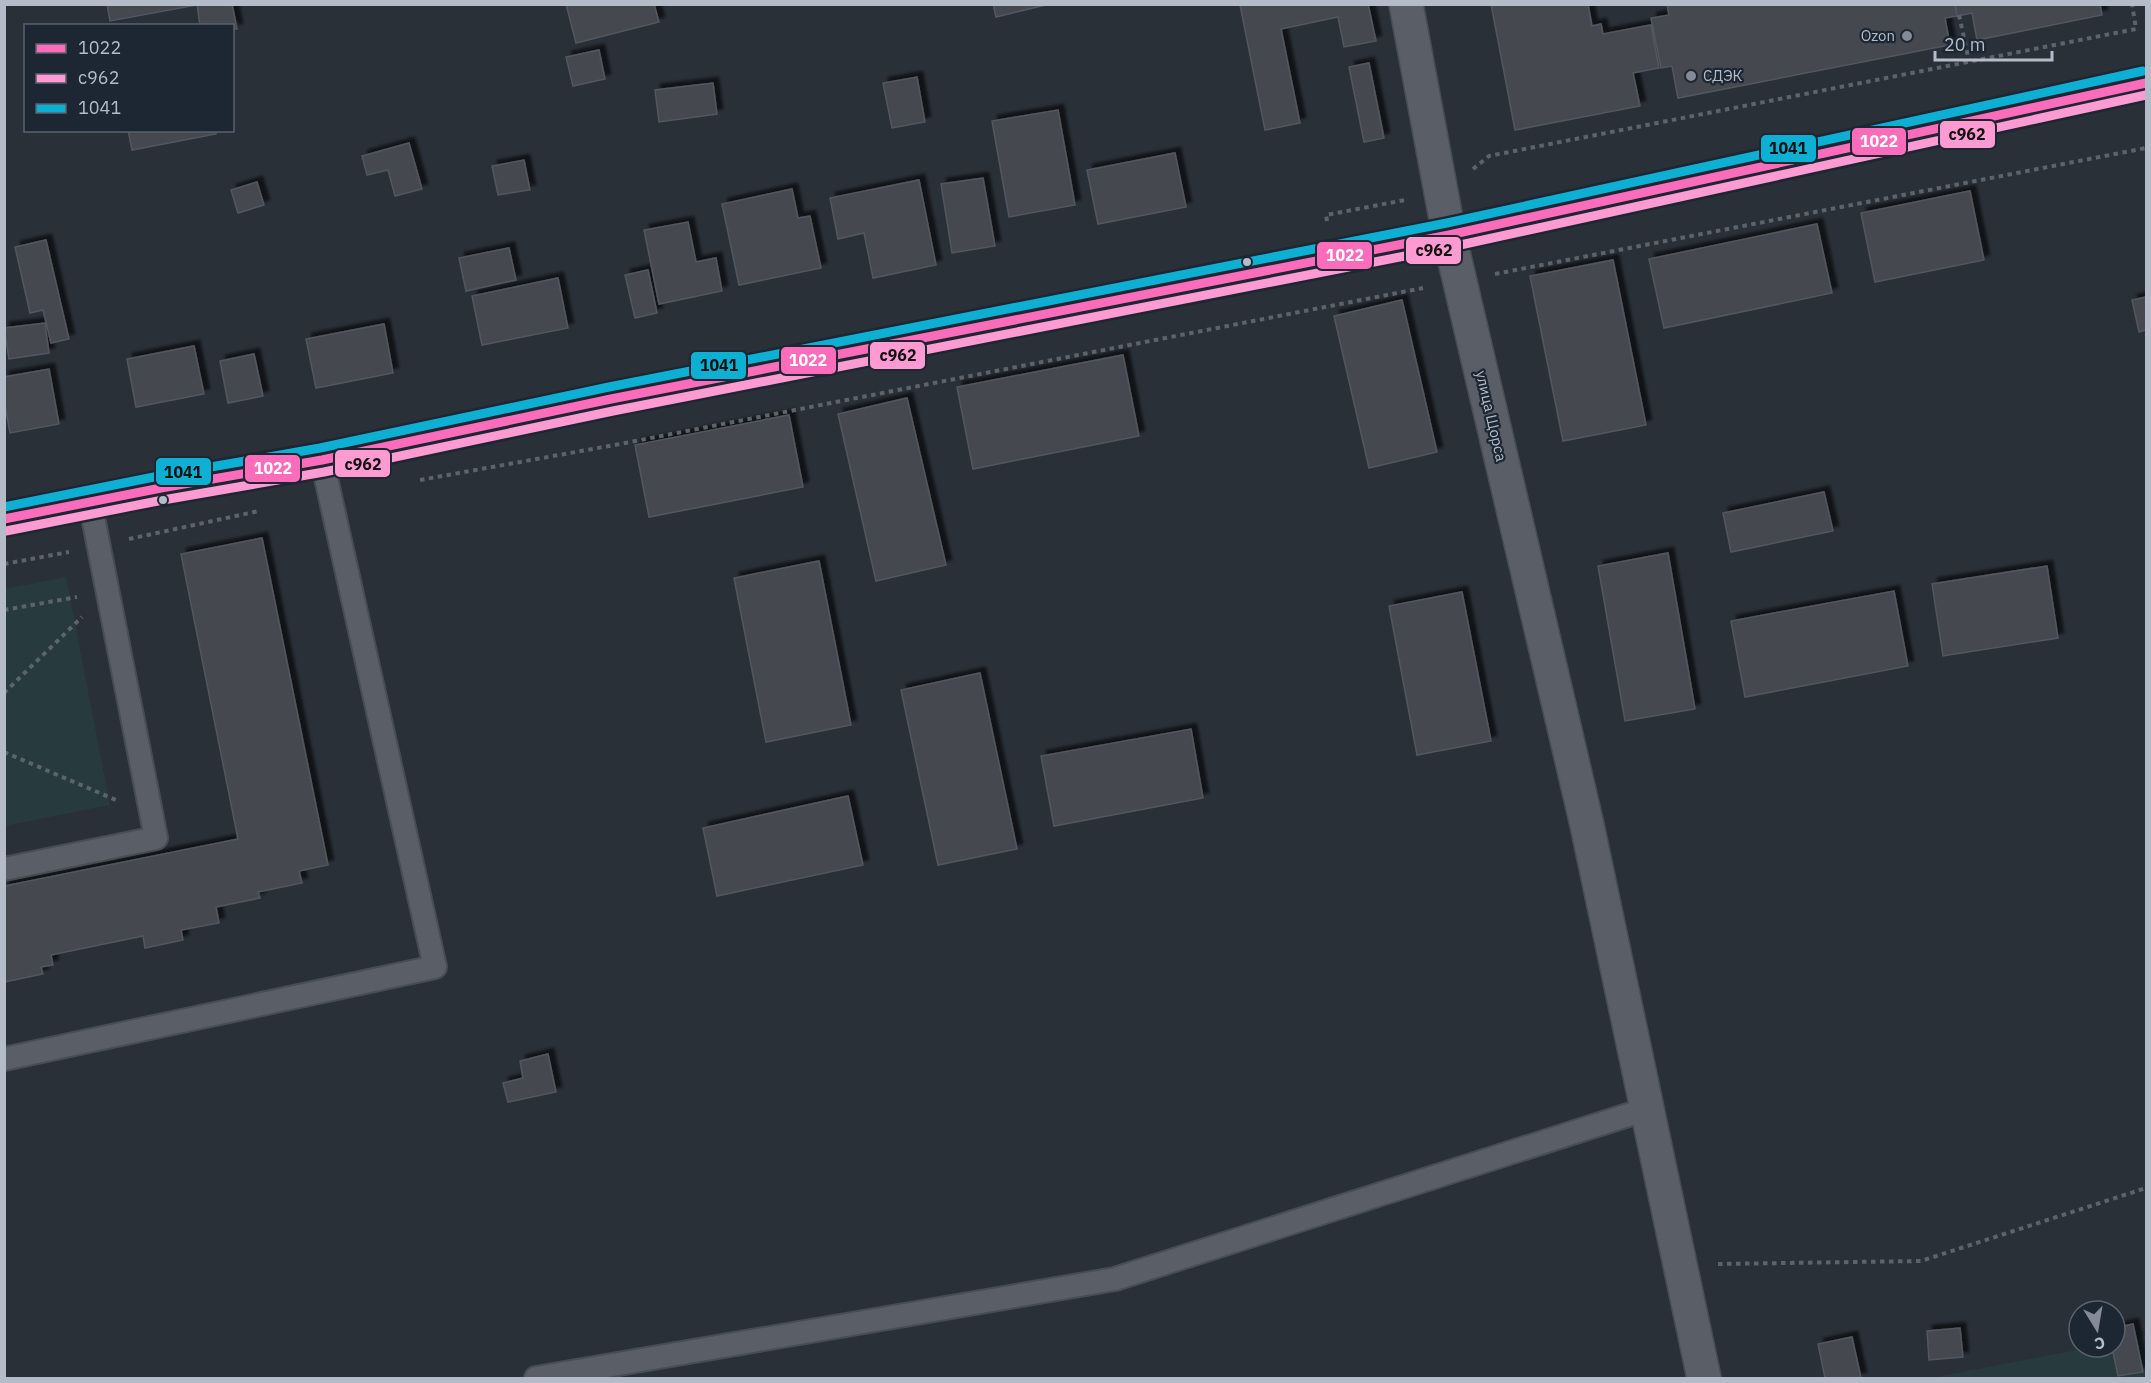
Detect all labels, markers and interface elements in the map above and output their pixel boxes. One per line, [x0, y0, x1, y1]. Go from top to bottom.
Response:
legend [24, 24, 234, 132]
scale bar [1935, 24, 2052, 62]
place label: Ozon [1861, 26, 1895, 45]
marker: Ozon [1900, 29, 1914, 43]
text: 20 m [1944, 33, 1986, 56]
text: 1022 [78, 36, 121, 59]
text: с962 [78, 66, 119, 89]
place label: СДЭК [1703, 66, 1743, 85]
marker: СДЭК [1684, 69, 1698, 83]
text: 1041 [78, 96, 121, 119]
line badge: с962 [1939, 120, 1996, 149]
text: с962 [1948, 124, 1986, 144]
line badge: 1022 [1851, 127, 1907, 156]
text: 1022 [1860, 131, 1898, 151]
line badge: 1041 [1760, 134, 1817, 163]
text: 1041 [1769, 138, 1808, 158]
line badge: с962 [1405, 236, 1462, 265]
text: с962 [1415, 240, 1453, 260]
line badge: 1022 [1316, 241, 1373, 270]
text: 1022 [1326, 245, 1364, 265]
unlabelled marker [1241, 256, 1253, 268]
line badge: с962 [869, 341, 926, 370]
text: с962 [879, 345, 917, 365]
line badge: 1022 [780, 346, 837, 375]
text: 1022 [789, 350, 827, 370]
line badge: 1041 [690, 351, 747, 380]
text: 1041 [700, 355, 739, 375]
street label: улица Щорса [1472, 369, 1511, 463]
line badge: с962 [334, 449, 391, 478]
line badge: 1022 [244, 454, 301, 483]
text: с962 [344, 454, 382, 474]
line badge: 1041 [155, 457, 212, 486]
text: 1022 [254, 458, 292, 478]
text: 1041 [164, 462, 203, 482]
unlabelled marker [157, 494, 169, 506]
north arrow [2067, 1299, 2127, 1359]
text: С [2093, 1333, 2107, 1355]

